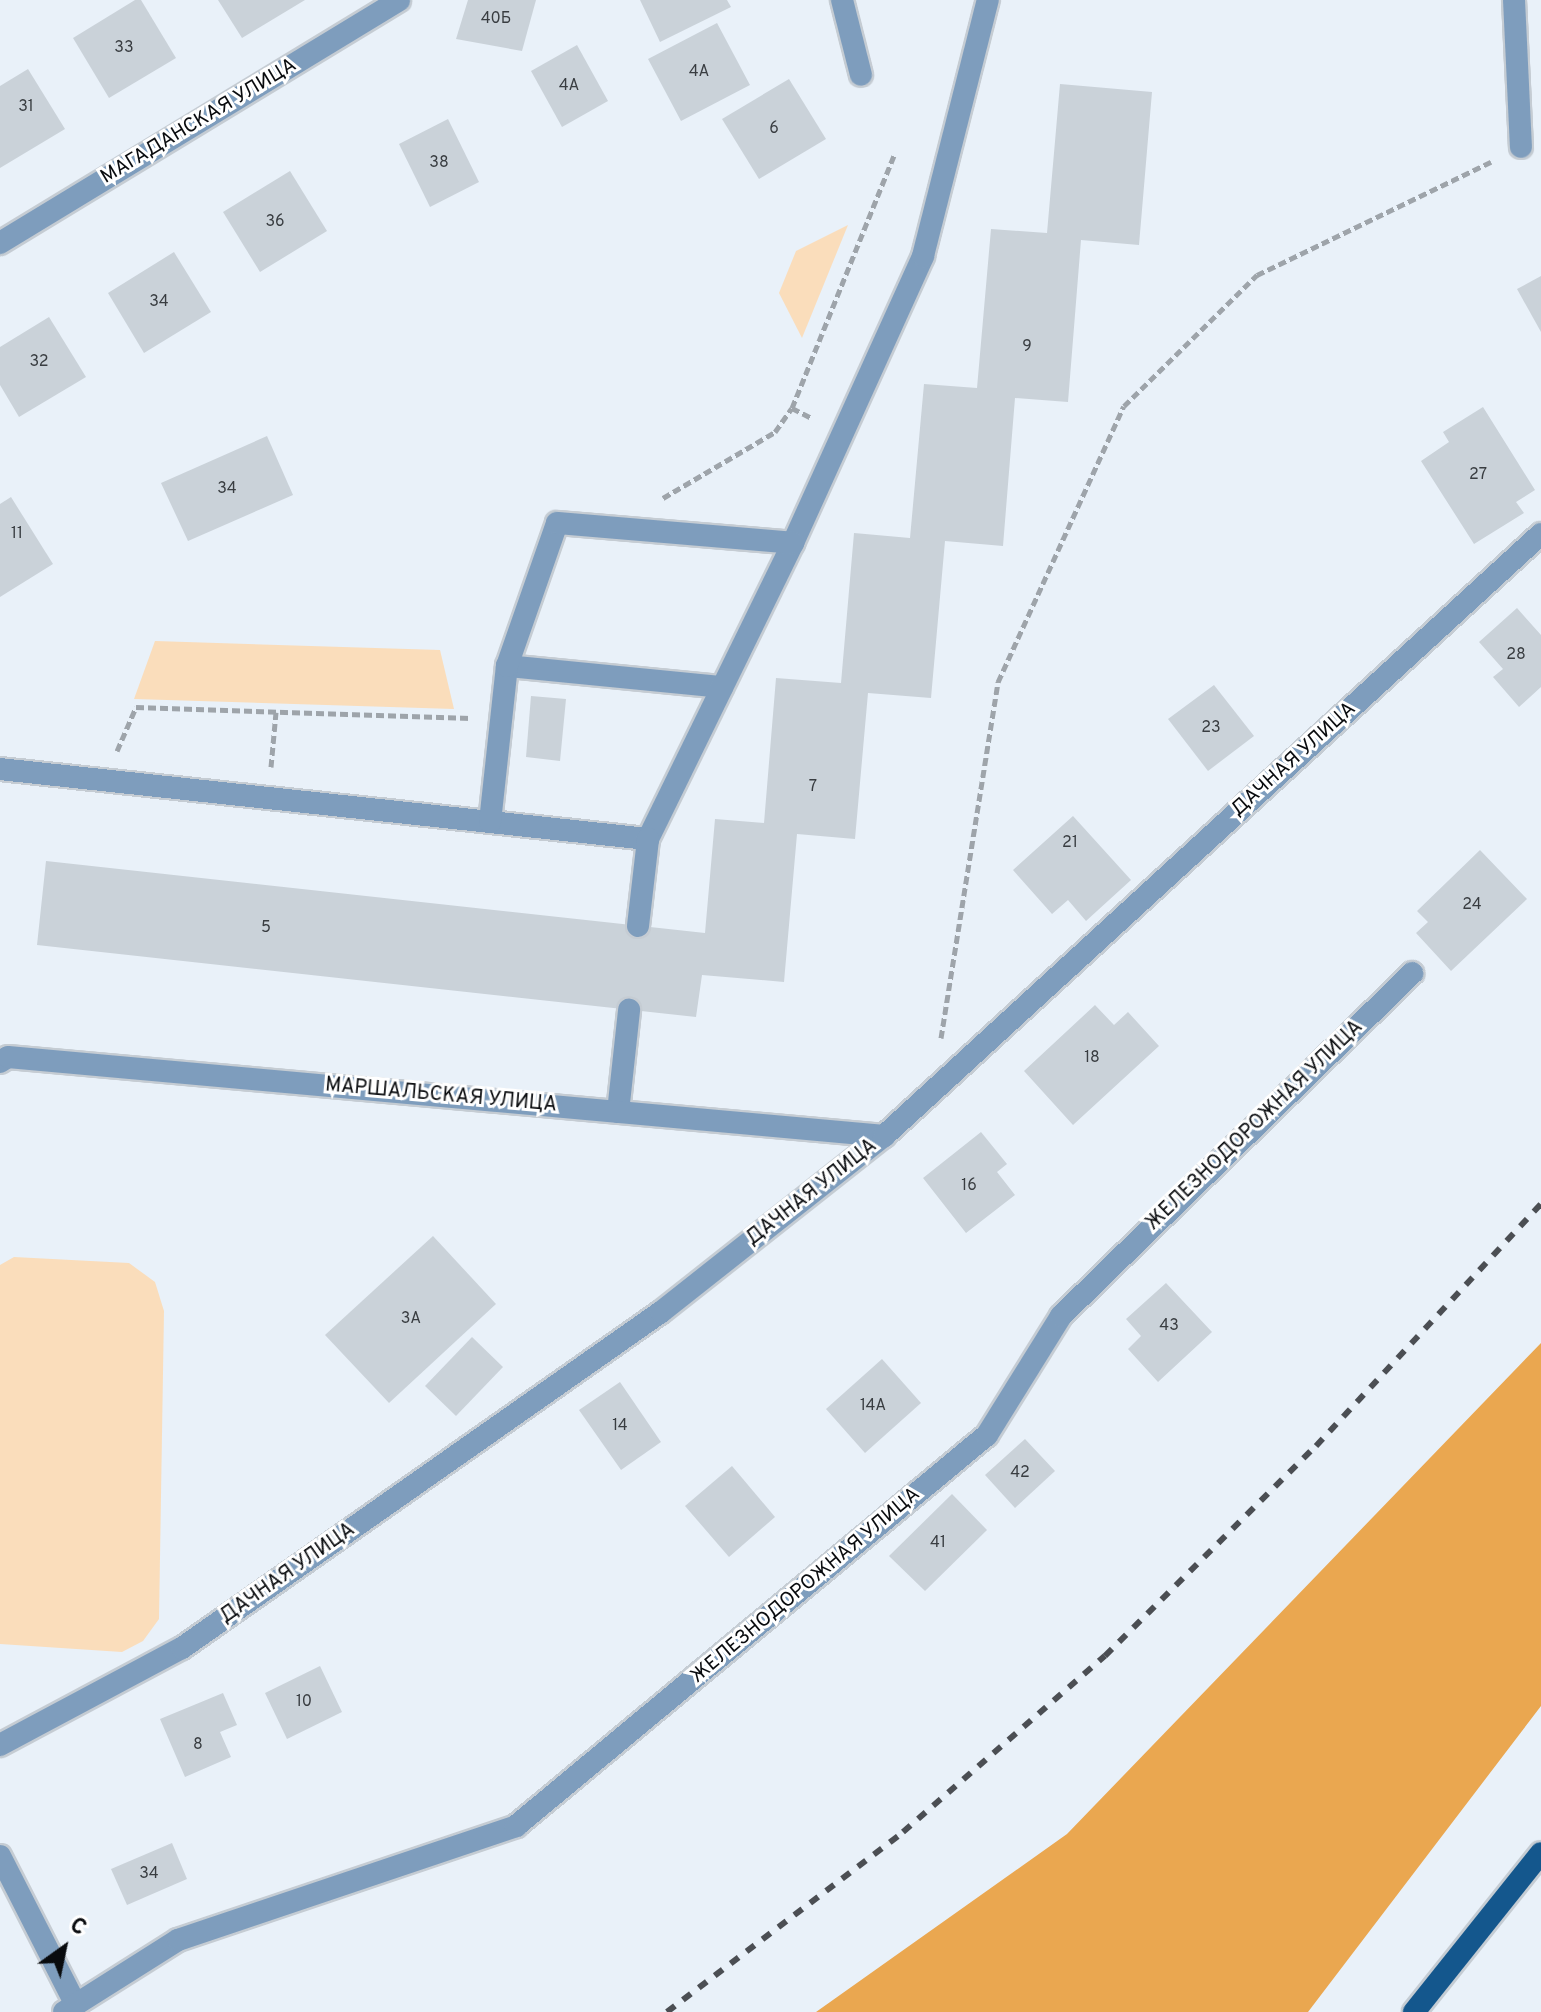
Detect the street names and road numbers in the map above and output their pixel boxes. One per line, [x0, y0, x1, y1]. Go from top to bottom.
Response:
street label: МАГАДАНСКАЯ УЛИЦА [97, 54, 301, 190]
street label: ДАЧНАЯ УЛИЦА [1227, 698, 1361, 822]
street label: ЖЕЛЕЗНОДОРОЖНАЯ УЛИЦА [1142, 1016, 1368, 1236]
street label: МАРШАЛЬСКАЯ УЛИЦА [324, 1074, 558, 1118]
street label: ДАЧНАЯ УЛИЦА [742, 1134, 882, 1252]
street label: ЖЕЛЕЗНОДОРОЖНАЯ УЛИЦА [686, 1483, 926, 1689]
street label: ДАЧНАЯ УЛИЦА [216, 1518, 360, 1630]

